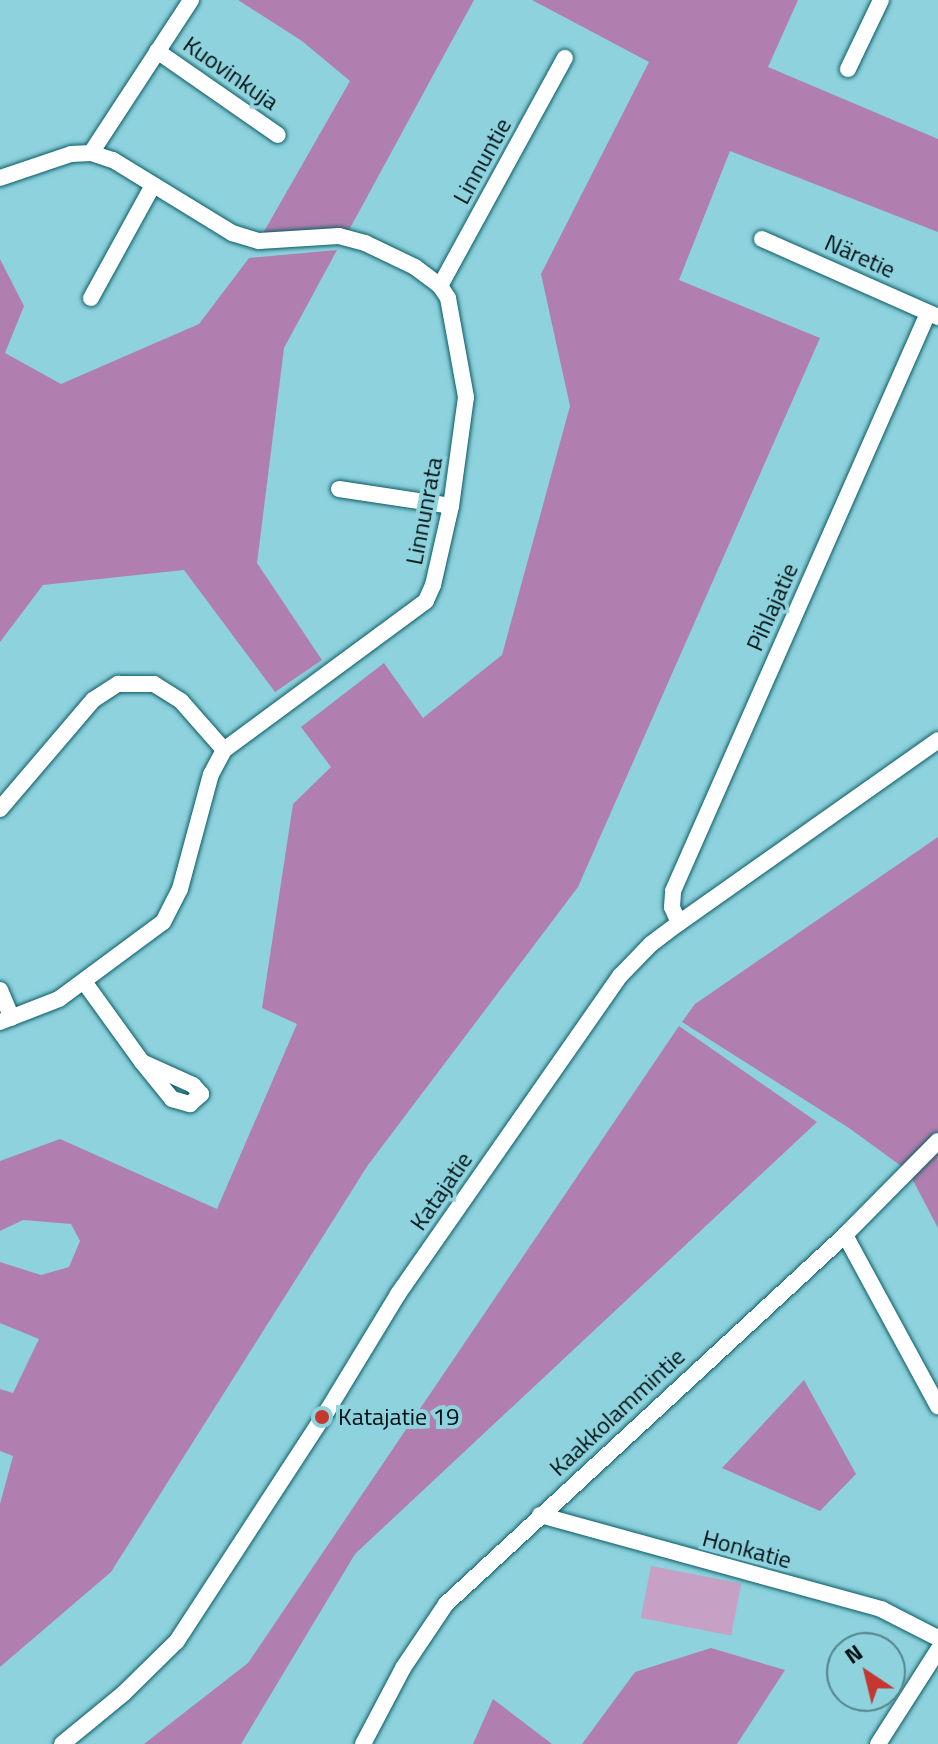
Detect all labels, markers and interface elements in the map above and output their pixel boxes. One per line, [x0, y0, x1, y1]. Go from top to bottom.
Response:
street label: Kuovinkuja [178, 30, 284, 116]
street label: Linnuntie [447, 113, 517, 209]
street label: Näretie [820, 228, 900, 284]
street label: Linnunrata [399, 455, 449, 567]
street label: Pihlajatie [740, 559, 804, 655]
street label: Katajatie [404, 1146, 478, 1236]
street label: Kaakkolammintie [543, 1342, 691, 1482]
place label: Katajatie 19 [338, 1403, 459, 1431]
marker: Katajatie 19 [313, 1408, 331, 1426]
street label: Honkatie [699, 1523, 795, 1575]
north arrow [826, 1632, 906, 1712]
text: N [837, 1636, 869, 1672]

